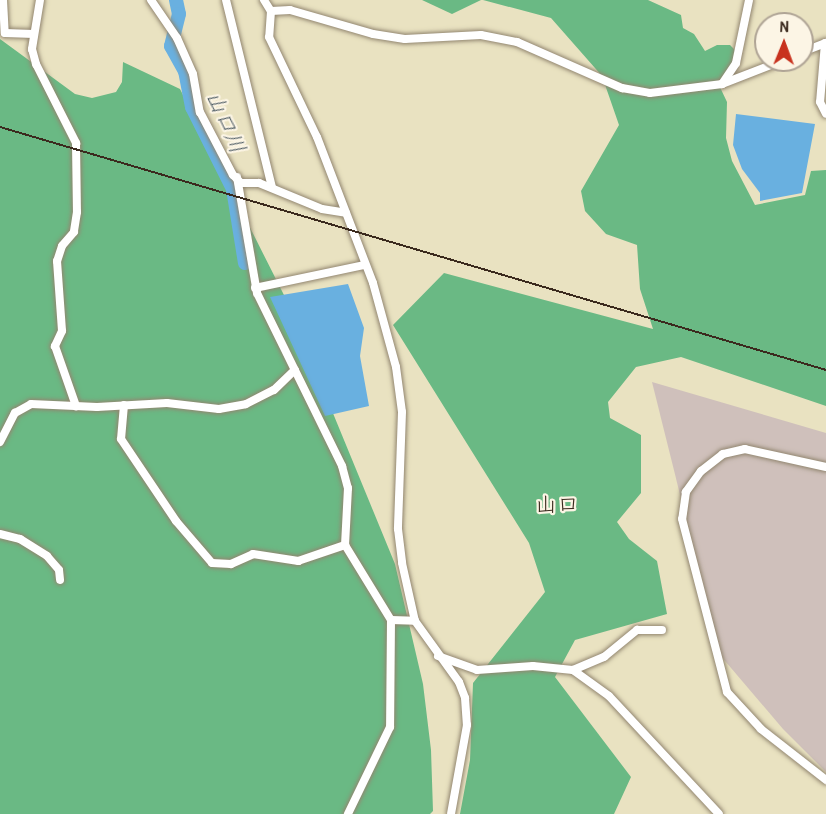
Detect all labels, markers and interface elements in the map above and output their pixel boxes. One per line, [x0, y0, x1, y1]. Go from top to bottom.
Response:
north arrow [754, 12, 814, 72]
text: N [780, 15, 789, 37]
water label: 山口川 [201, 86, 251, 158]
district label: 山口 [535, 492, 579, 518]

